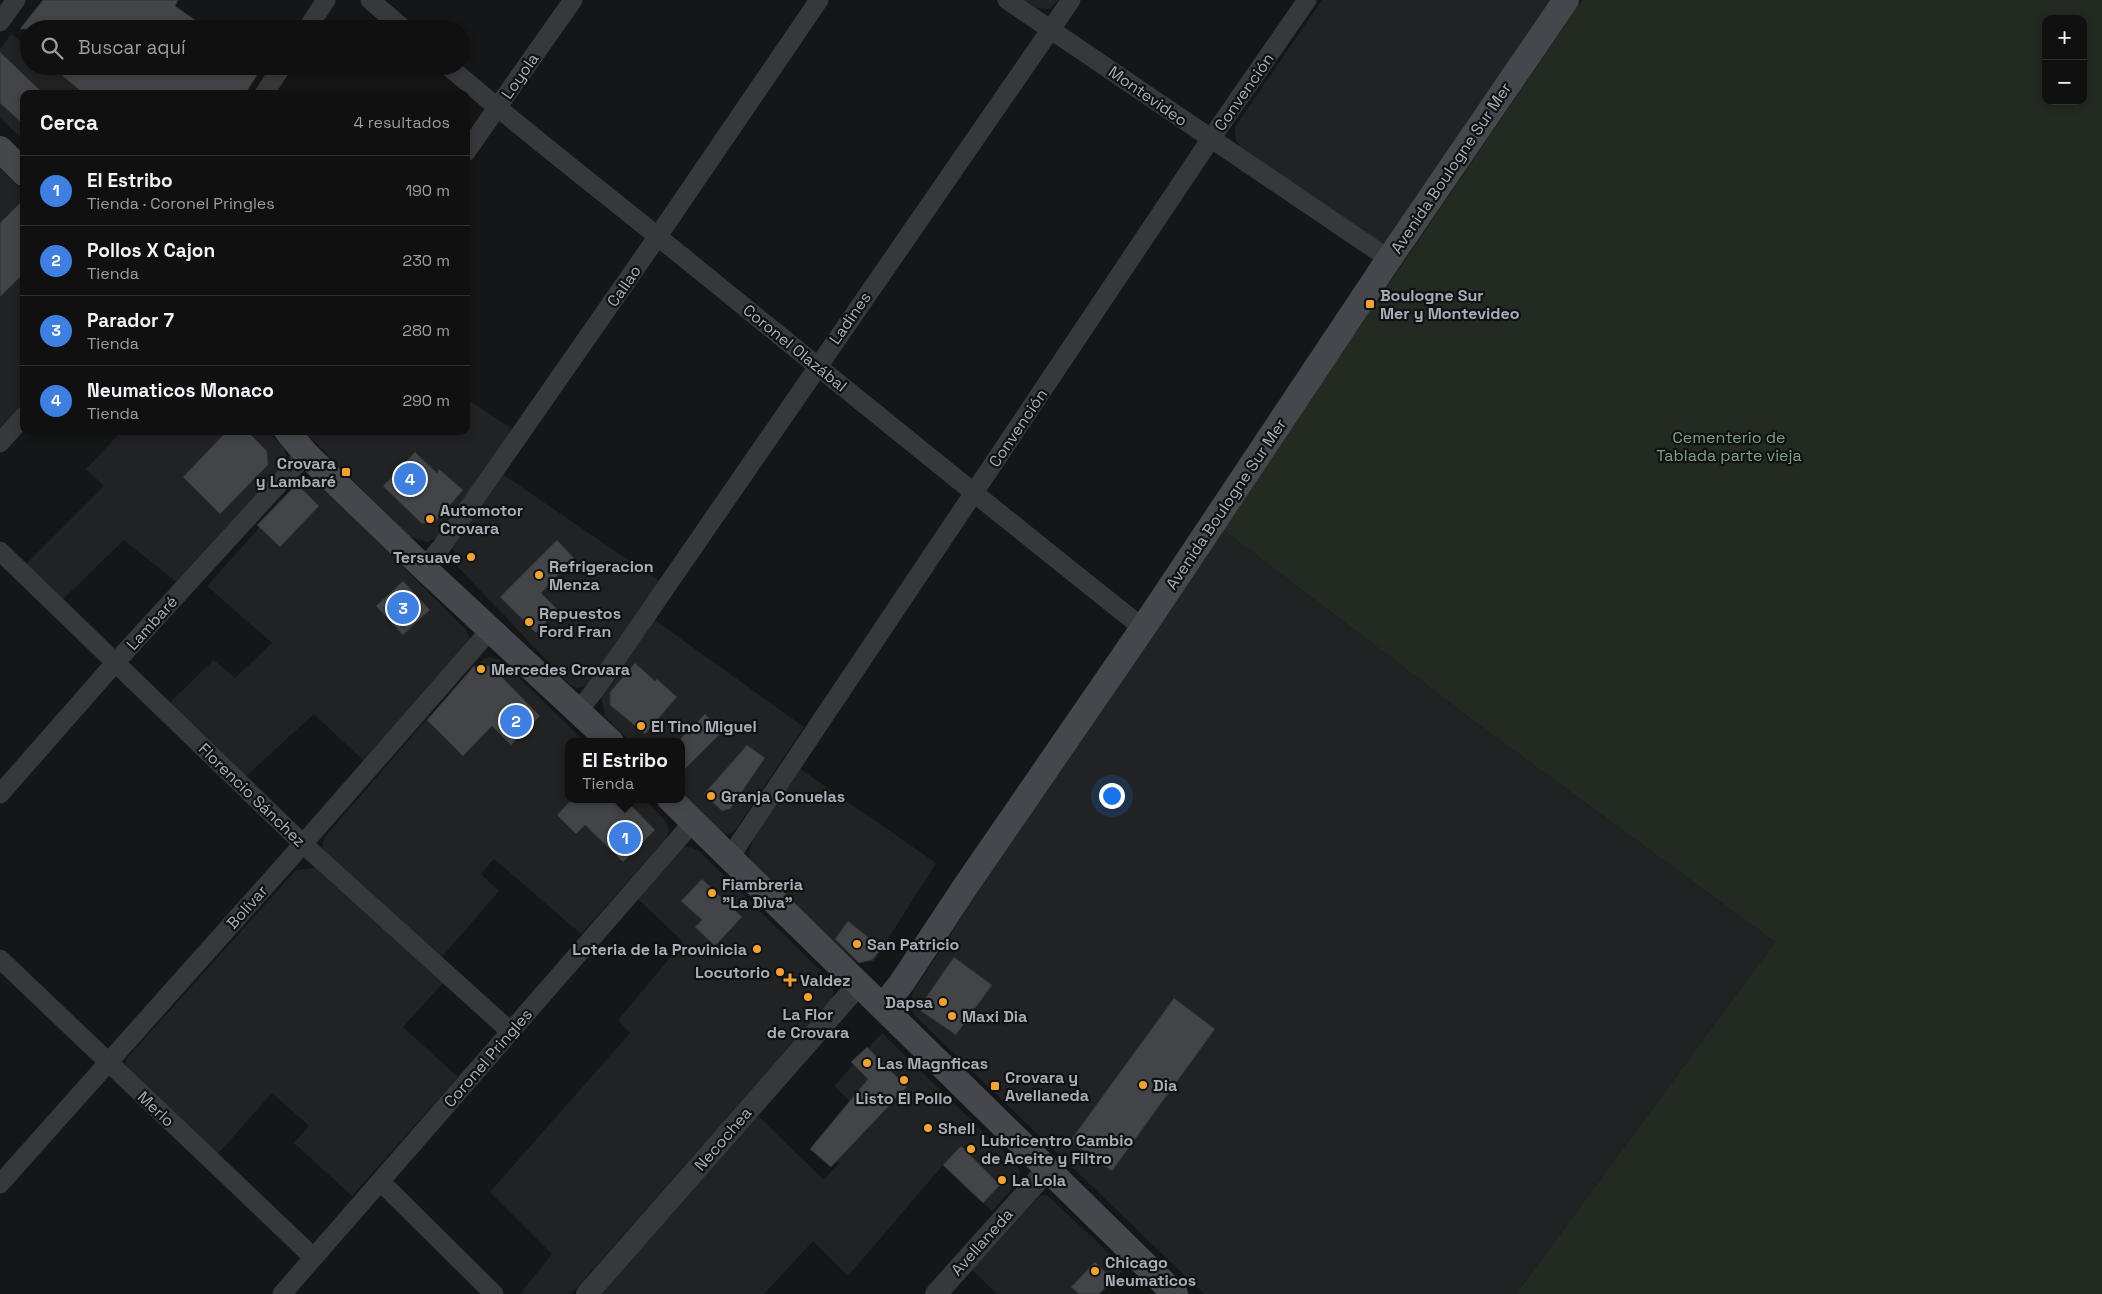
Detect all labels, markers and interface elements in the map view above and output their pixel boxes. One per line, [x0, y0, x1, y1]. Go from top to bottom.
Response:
map controls [2042, 15, 2087, 105]
button: + [2042, 15, 2087, 60]
search box [20, 20, 470, 75]
icon: search [38, 34, 66, 62]
text: Buscar aquí [78, 35, 186, 60]
street label: Loyola [497, 49, 543, 103]
street label: Convención [1209, 49, 1279, 135]
button: − [2042, 60, 2087, 105]
street label: Montevideo [1104, 61, 1192, 131]
street label: Avenida Boulogne Sur Mer [1386, 79, 1516, 257]
text: Cerca [40, 109, 98, 136]
text: 4 resultados [354, 112, 450, 133]
text: El Estribo [87, 168, 173, 193]
text: 1 [52, 180, 60, 201]
text: 190 m [405, 180, 450, 201]
text: Tienda · Coronel Pringles [87, 193, 275, 214]
text: Pollos X Cajon [87, 238, 215, 263]
text: 2 [51, 250, 61, 271]
text: 230 m [403, 250, 450, 271]
street label: Callao [602, 261, 646, 311]
text: Tienda [87, 263, 139, 284]
place label: Boulogne Sur Mer y Montevideo [1380, 285, 1520, 324]
street label: Ladines [824, 288, 876, 348]
marker: Boulogne Sur Mer y Montevideo [1364, 298, 1376, 310]
street label: Coronel Olazábal [739, 300, 851, 396]
text: Parador 7 [87, 308, 174, 333]
text: 3 [51, 320, 61, 341]
text: 280 m [402, 320, 450, 341]
text: Tienda [87, 333, 139, 354]
text: Neumaticos Monaco [87, 378, 274, 403]
street label: Convención [984, 385, 1052, 471]
text: 4 [51, 390, 61, 411]
text: 290 m [402, 390, 450, 411]
text: Tienda [87, 403, 139, 424]
street label: Avenida Boulogne Sur Mer [1161, 415, 1291, 593]
park label: Cementerio de Tablada parte vieja [1656, 427, 1802, 466]
place label: Crovara y Lambaré [256, 453, 336, 492]
pin: 4 [394, 460, 426, 498]
marker: Crovara y Lambaré [340, 466, 352, 478]
place label: Automotor Crovara [440, 500, 523, 539]
marker: Automotor Crovara [424, 513, 436, 525]
place label: Tersuave [393, 547, 461, 568]
marker: Tersuave [465, 551, 477, 563]
place label: Refrigeracion Menza [549, 556, 654, 595]
marker: Refrigeracion Menza [533, 569, 545, 581]
pin: 3 [387, 589, 419, 627]
street label: Lambaré [122, 591, 182, 655]
place label: Repuestos Ford Fran [539, 603, 621, 642]
marker: Repuestos Ford Fran [523, 616, 535, 628]
place label: Mercedes Crovara [491, 659, 630, 680]
marker: Mercedes Crovara [475, 663, 487, 675]
pin: 2 [500, 702, 532, 740]
place label: El Tino Miguel [651, 716, 757, 737]
marker: El Tino Miguel [635, 720, 647, 732]
popup [565, 738, 685, 803]
street label: Florencio Sánchez [194, 739, 310, 851]
text: El Estribo [582, 748, 668, 773]
text: Tienda [582, 773, 634, 794]
your location [1099, 783, 1125, 809]
place label: Granja Conuelas [721, 786, 845, 807]
marker: Granja Conuelas [705, 790, 717, 802]
pin: 1 [609, 819, 641, 857]
place label: Fiambreria "La Diva" [722, 874, 803, 913]
street label: Bolívar [222, 881, 272, 933]
marker: Fiambreria "La Diva" [706, 887, 718, 899]
place label: San Patricio [867, 934, 960, 955]
marker: San Patricio [851, 938, 863, 950]
place label: Loteria de la Provinicia [572, 939, 747, 960]
marker: Loteria de la Provinicia [751, 943, 763, 955]
place label: Locutorio [695, 962, 770, 983]
marker: Locutorio [774, 966, 786, 978]
place label: Valdez [800, 970, 851, 991]
marker: Valdez [784, 974, 796, 986]
marker: La Flor de Crovara [802, 991, 814, 1003]
place label: Dapsa [885, 992, 933, 1013]
marker: Dapsa [937, 996, 949, 1008]
street label: Coronel Pringles [439, 1004, 537, 1112]
place label: La Flor de Crovara [767, 1004, 849, 1043]
place label: Maxi Dia [962, 1006, 1027, 1027]
marker: Maxi Dia [946, 1010, 958, 1022]
place label: Las Magnficas [877, 1053, 988, 1074]
marker: Las Magnficas [861, 1057, 873, 1069]
place label: Crovara y Avellaneda [1005, 1067, 1089, 1106]
marker: Listo El Pollo [898, 1074, 910, 1086]
place label: Dia [1153, 1075, 1177, 1096]
marker: Dia [1137, 1079, 1149, 1091]
marker: Crovara y Avellaneda [989, 1080, 1001, 1092]
street label: Merlo [133, 1087, 179, 1131]
place label: Listo El Pollo [856, 1088, 953, 1109]
street label: Necochea [690, 1103, 756, 1175]
place label: Shell [938, 1118, 975, 1139]
marker: Shell [922, 1122, 934, 1134]
place label: Lubricentro Cambio de Aceite y Filtro [981, 1130, 1133, 1169]
marker: Lubricentro Cambio de Aceite y Filtro [965, 1143, 977, 1155]
place label: La Lola [1012, 1170, 1066, 1191]
marker: La Lola [996, 1174, 1008, 1186]
street label: Avellaneda [946, 1204, 1018, 1280]
place label: Chicago Neumaticos [1105, 1252, 1196, 1291]
marker: Chicago Neumaticos [1089, 1265, 1101, 1277]

